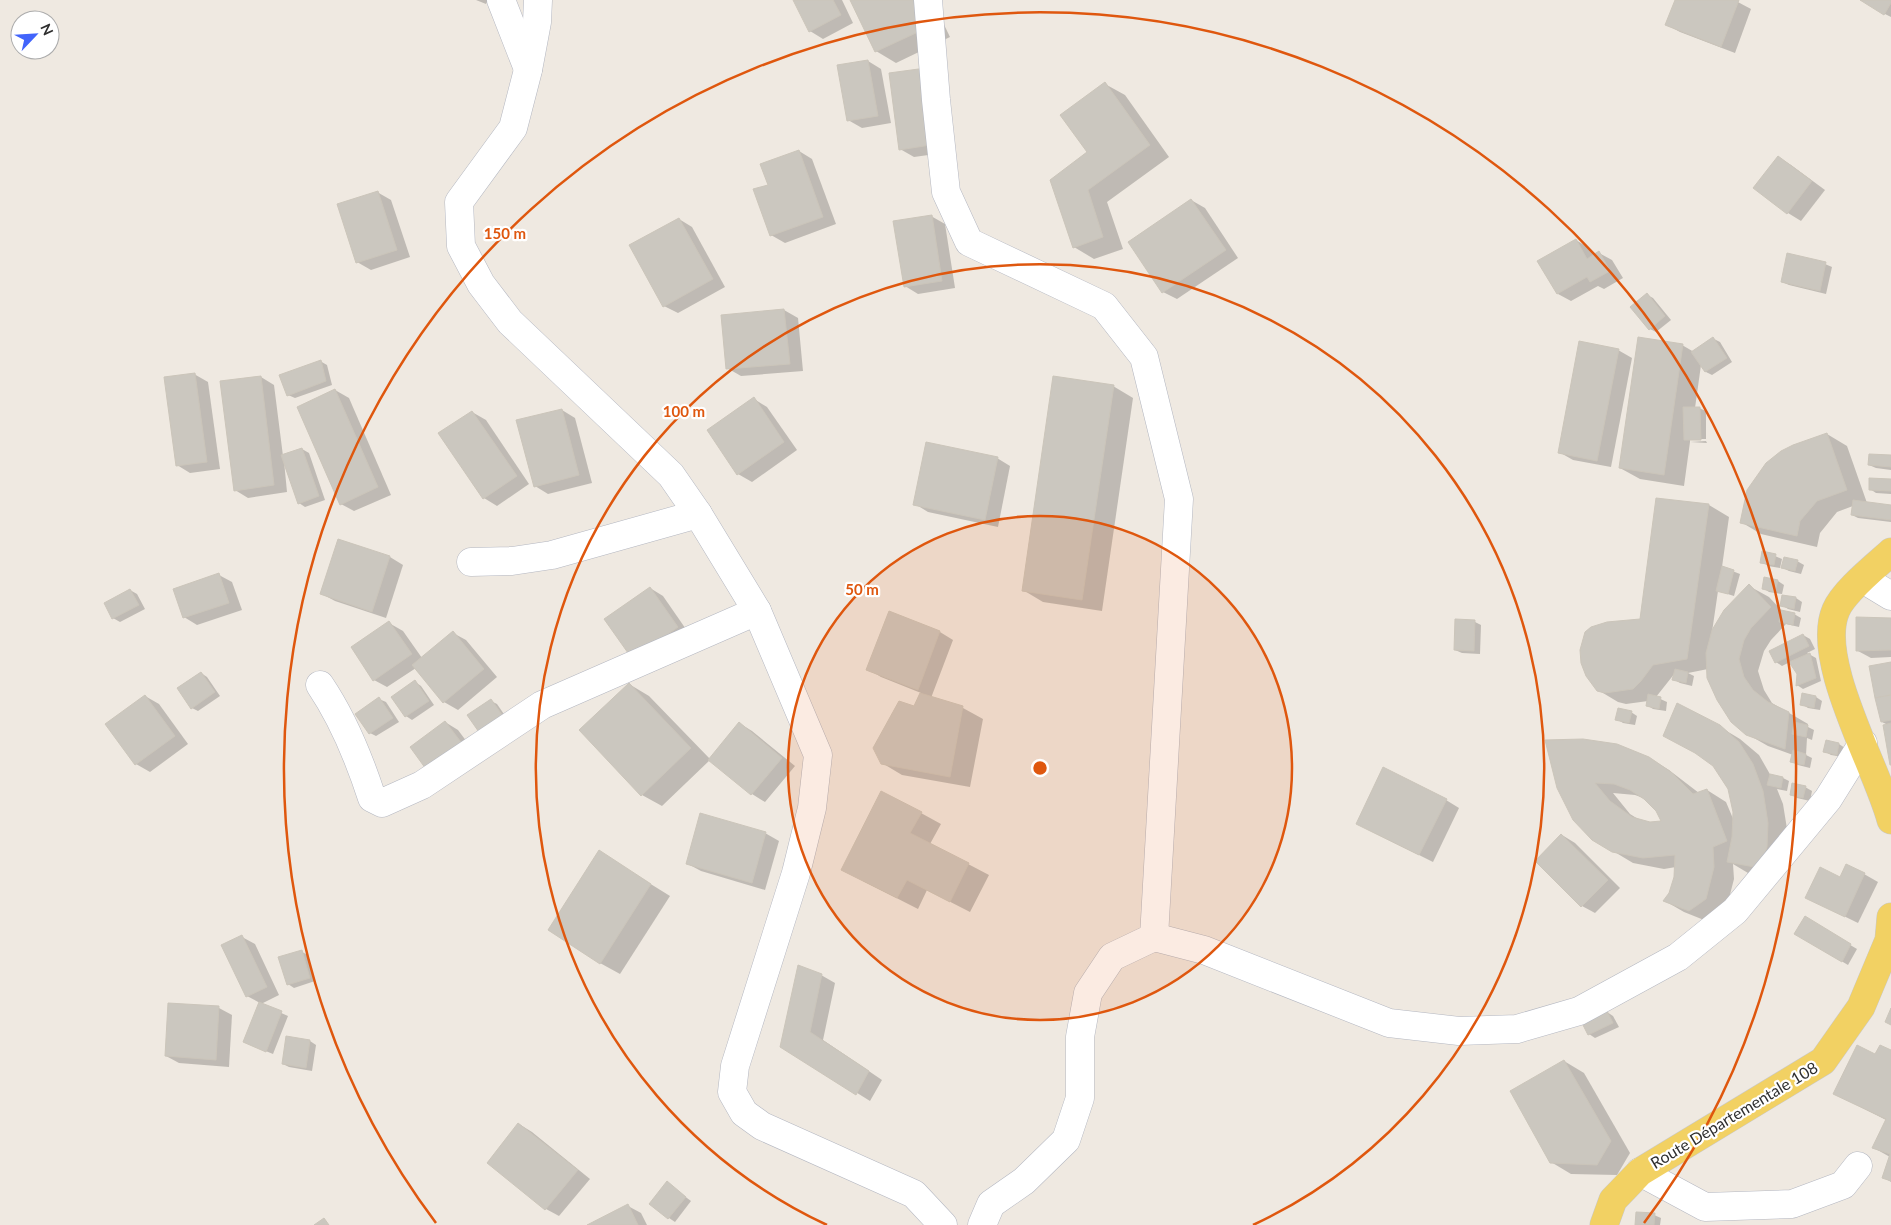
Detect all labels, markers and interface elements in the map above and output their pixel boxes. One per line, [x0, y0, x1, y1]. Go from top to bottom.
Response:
north arrow [10, 10, 60, 60]
text: N [37, 21, 57, 38]
text: 150 m [484, 224, 526, 242]
text: 100 m [663, 402, 705, 420]
text: 50 m [845, 580, 879, 598]
centre of rings [1031, 759, 1049, 777]
street label: Route Départementale 108 [1647, 1057, 1821, 1172]

